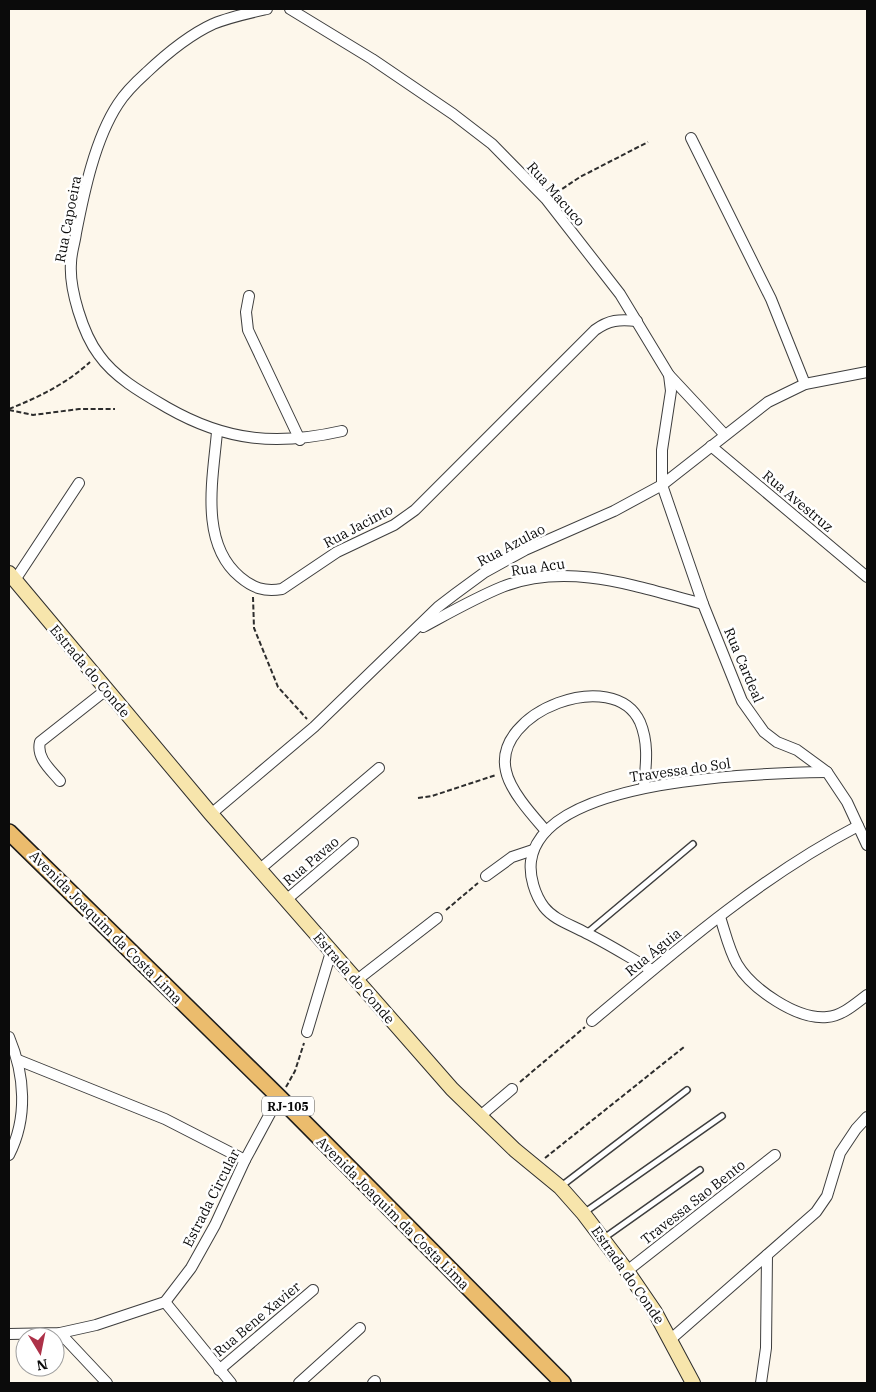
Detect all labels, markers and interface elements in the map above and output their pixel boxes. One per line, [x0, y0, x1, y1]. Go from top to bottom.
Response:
street label: Rua Macuco [523, 158, 589, 230]
street label: Rua Capoeira [51, 174, 85, 264]
street label: Rua Avestruz [759, 466, 837, 536]
street label: Rua Jacinto [320, 500, 396, 552]
street label: Rua Azulao [474, 520, 548, 570]
street label: Rua Acu [510, 554, 566, 580]
street label: Estrada do Conde [46, 621, 134, 721]
street label: Rua Cardeal [720, 625, 768, 705]
street label: Travessa do Sol [628, 754, 732, 786]
street label: Rua Pavao [279, 832, 343, 890]
street label: Avenida Joaquim da Costa Lima [26, 847, 187, 1008]
street label: Rua Águia [621, 923, 685, 980]
street label: Estrada do Conde [309, 929, 399, 1027]
road number: RJ-105 [262, 1096, 314, 1116]
street label: Avenida Joaquim da Costa Lima [313, 1133, 474, 1294]
street label: Estrada Circular [179, 1145, 244, 1250]
street label: Travessa Sao Bento [637, 1156, 749, 1248]
street label: Estrada do Conde [588, 1223, 668, 1327]
street label: Rua Bene Xavier [210, 1277, 305, 1361]
north arrow [15, 1327, 65, 1377]
text: N [35, 1355, 49, 1375]

